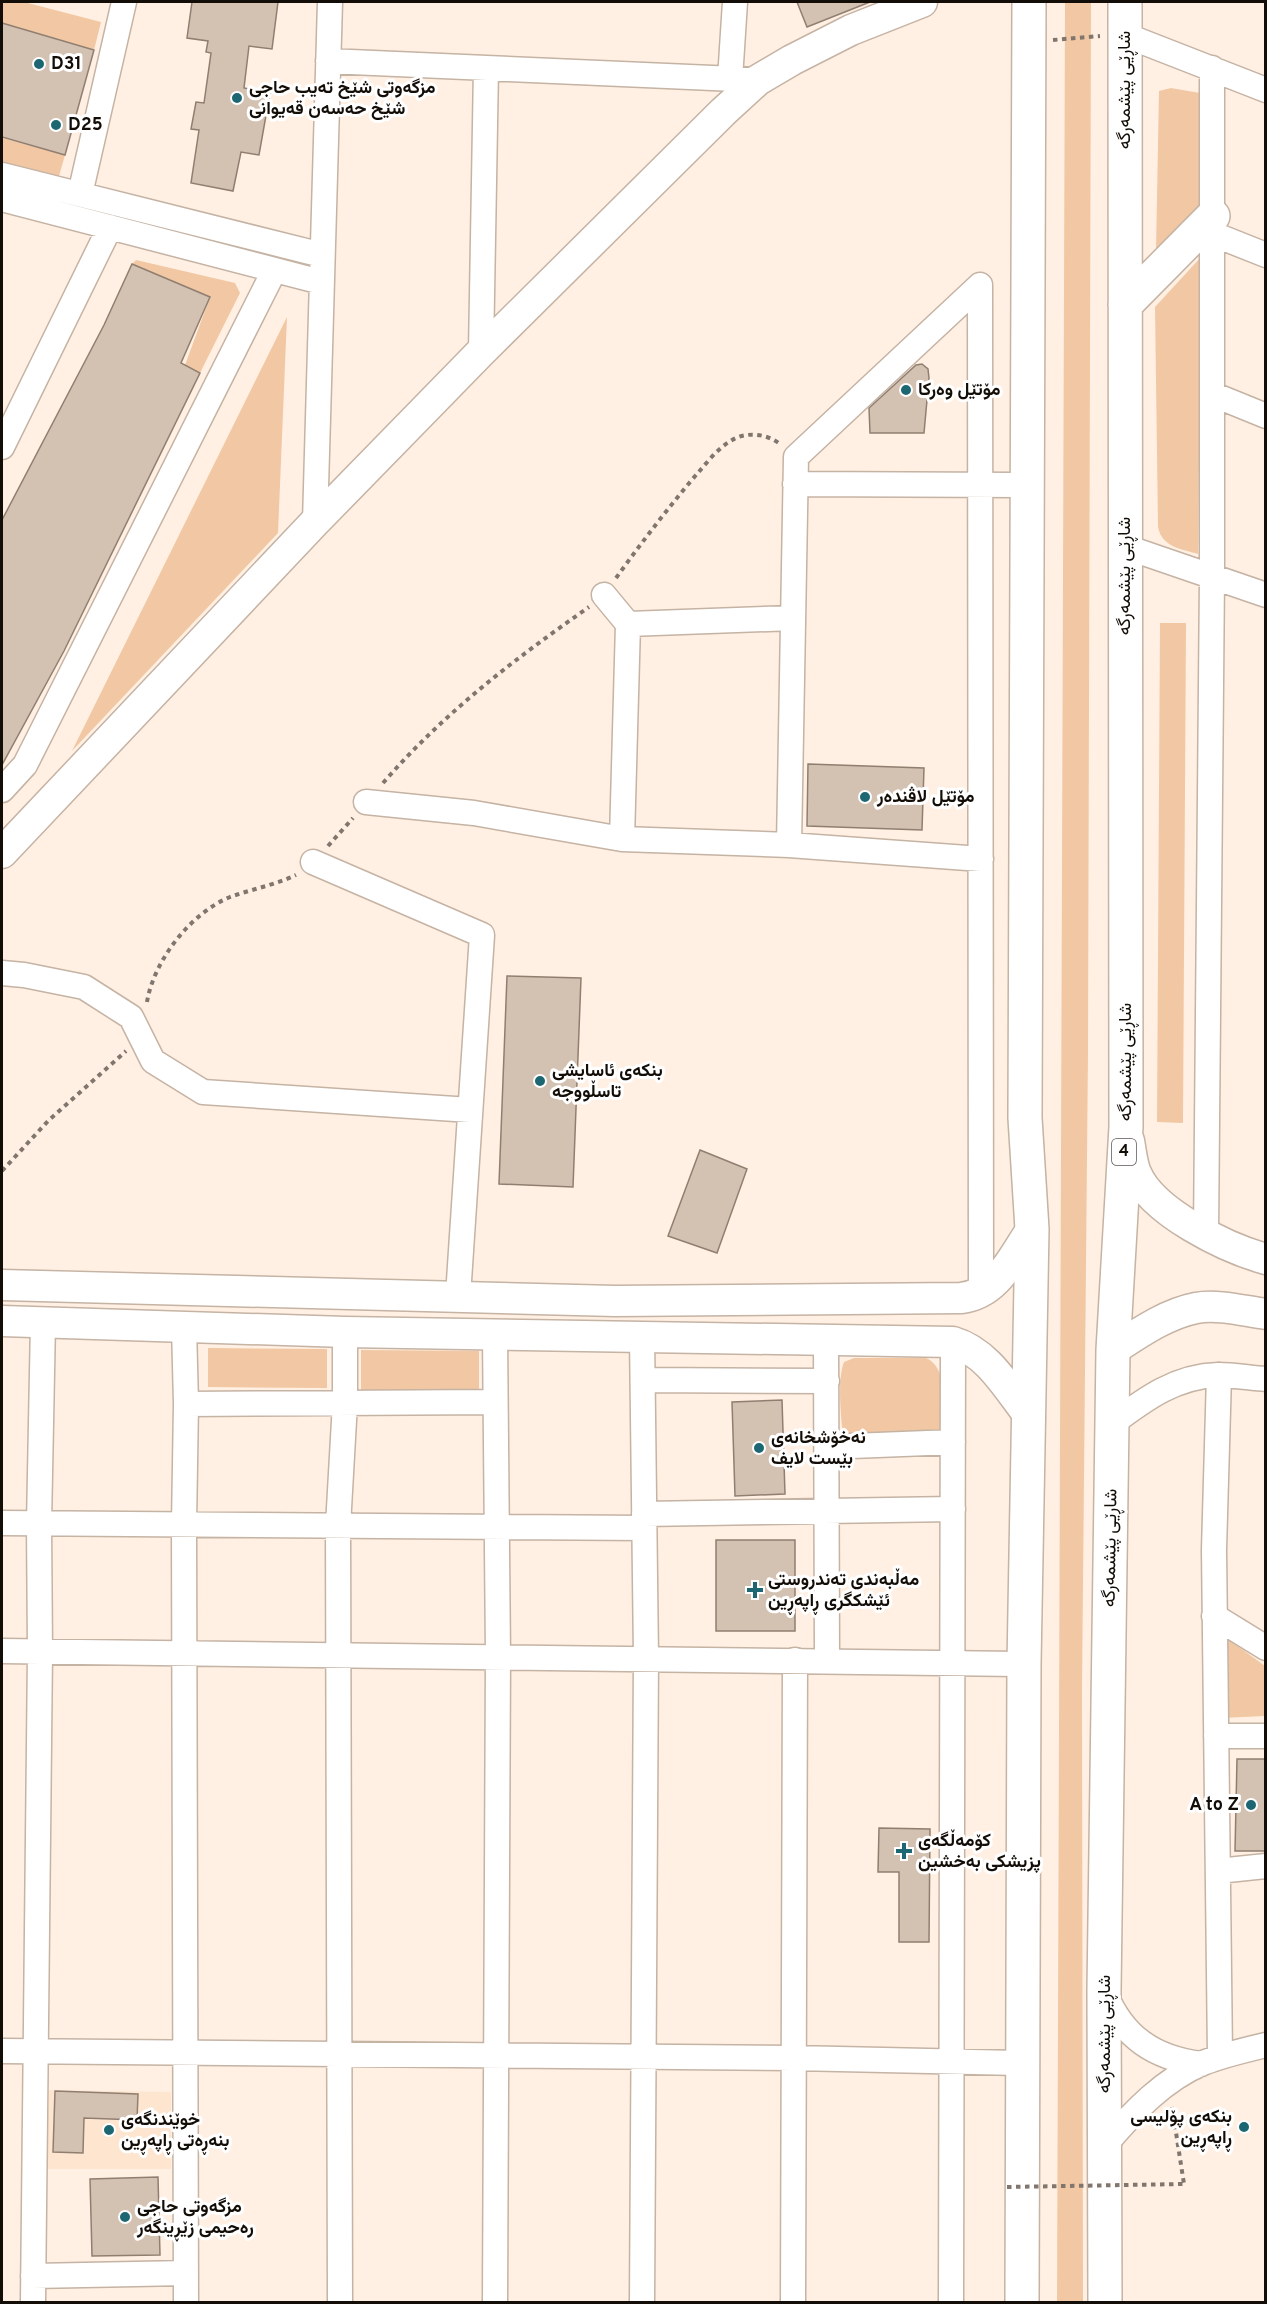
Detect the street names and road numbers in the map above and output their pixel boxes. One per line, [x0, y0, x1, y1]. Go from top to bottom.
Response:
street label: شاڕێی پێشمەرگە [1114, 31, 1138, 149]
street label: شاڕێی پێشمەرگە [1114, 517, 1138, 635]
street label: شاڕێی پێشمەرگە [1115, 1003, 1139, 1121]
road number: 4 [1112, 1139, 1136, 1165]
street label: شاڕێی پێشمەرگە [1098, 1489, 1125, 1607]
street label: شاڕێی پێشمەرگە [1094, 1975, 1118, 2093]

